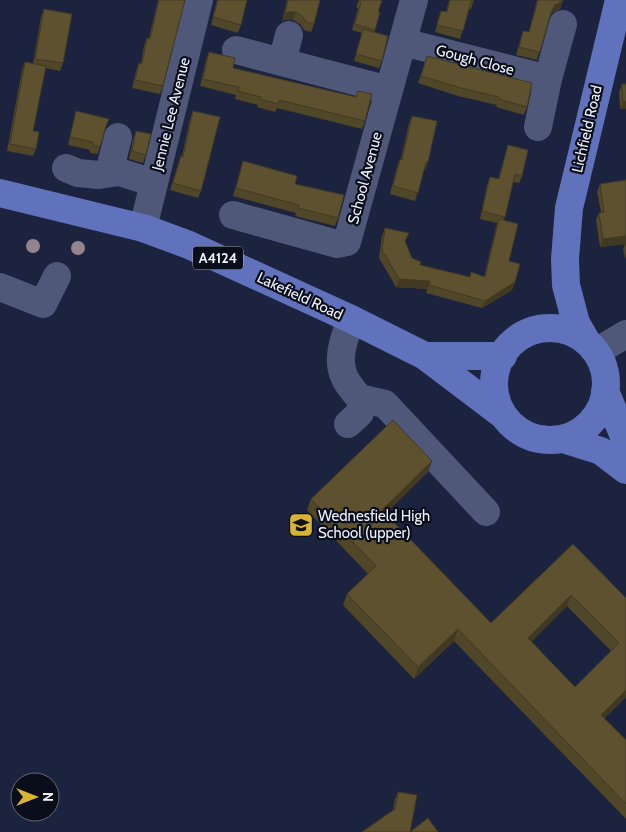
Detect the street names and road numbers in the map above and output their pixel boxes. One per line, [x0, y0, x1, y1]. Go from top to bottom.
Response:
street label: Gough Close [434, 41, 516, 79]
street label: Jennie Lee Avenue [148, 55, 194, 173]
street label: Lichfield Road [568, 84, 606, 174]
street label: School Avenue [344, 130, 386, 226]
road number: A4124 [193, 247, 243, 270]
street label: Lakefield Road [254, 268, 346, 324]

